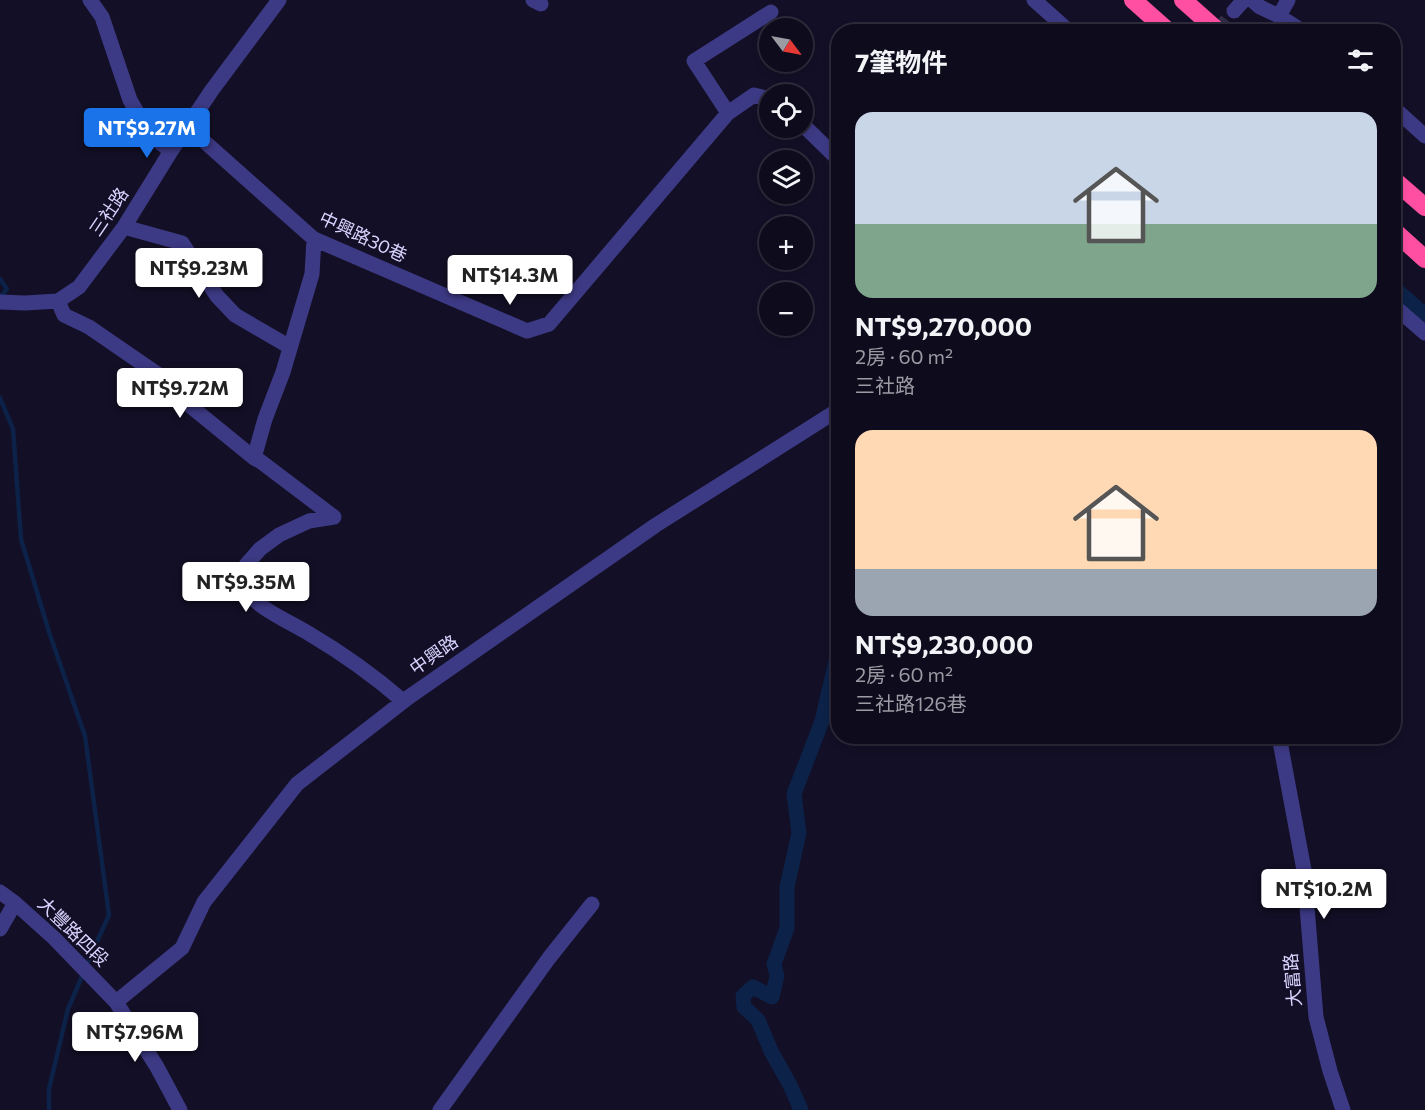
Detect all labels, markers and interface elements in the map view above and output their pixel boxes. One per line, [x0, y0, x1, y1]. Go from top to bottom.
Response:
north arrow [759, 18, 813, 72]
map controls [759, 18, 813, 336]
icon: filters [1344, 44, 1377, 77]
text: 7筆物件 [855, 46, 947, 77]
button: locate [759, 84, 813, 138]
pin: NT$9.27M [85, 108, 209, 159]
text: NT$9.27M [98, 115, 196, 139]
button: layers [759, 150, 813, 204]
icon: home [1062, 151, 1170, 259]
street label: 三社路 [84, 183, 132, 240]
street label: 中興路30巷 [316, 206, 411, 266]
button: + [759, 216, 813, 270]
pin: NT$9.23M [137, 248, 261, 299]
text: NT$9.23M [149, 255, 249, 279]
pin: NT$14.3M [448, 255, 572, 306]
text: NT$14.3M [462, 262, 558, 286]
button: − [759, 282, 813, 336]
text: NT$9,270,000 [855, 310, 1032, 341]
text: 2房 · 60 m² [855, 344, 953, 368]
pin: NT$9.72M [118, 368, 242, 419]
text: 三社路 [855, 373, 915, 397]
text: NT$9.72M [131, 375, 229, 399]
icon: home [1062, 469, 1170, 577]
pin: NT$9.35M [184, 562, 308, 613]
text: NT$9.35M [196, 569, 296, 593]
text: NT$9,230,000 [855, 628, 1033, 659]
street label: 中興路 [405, 630, 462, 679]
text: 2房 · 60 m² [855, 662, 953, 686]
text: 三社路126巷 [855, 691, 967, 715]
pin: NT$10.2M [1262, 869, 1386, 920]
text: NT$10.2M [1275, 876, 1373, 900]
street label: 大豐路四段 [34, 892, 114, 970]
street label: 大富路 [1279, 952, 1305, 1008]
pin: NT$7.96M [73, 1012, 197, 1063]
text: NT$7.96M [86, 1019, 184, 1043]

